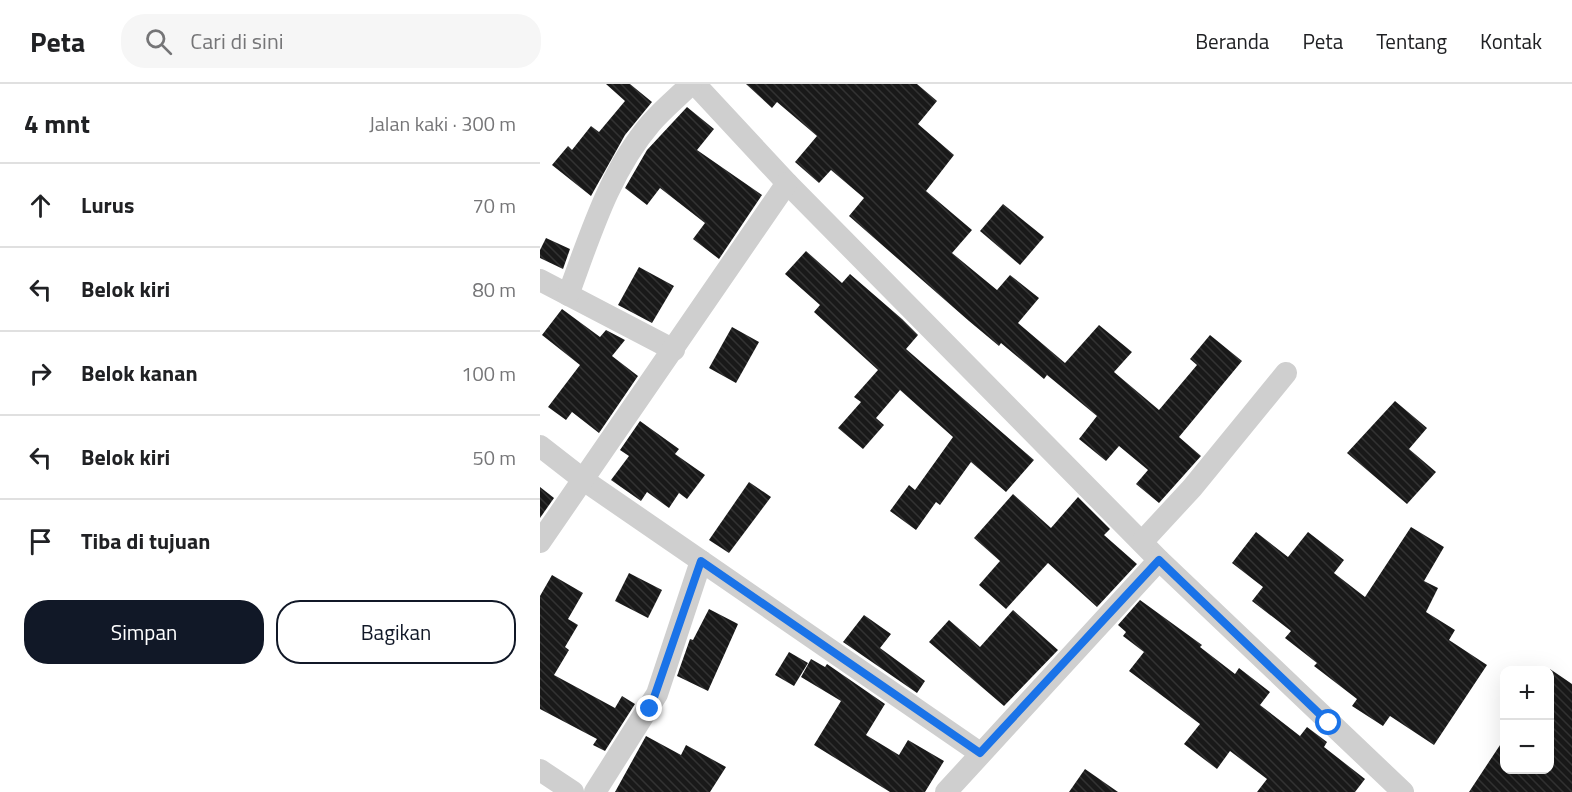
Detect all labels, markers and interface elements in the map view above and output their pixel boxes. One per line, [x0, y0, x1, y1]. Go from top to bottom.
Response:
search box [121, 14, 541, 68]
text: Peta [30, 20, 85, 63]
text: Cari di sini [190, 24, 284, 58]
icon: search [142, 25, 175, 58]
text: Beranda [1195, 25, 1269, 57]
text: Peta [1302, 25, 1343, 57]
text: Tentang [1376, 25, 1447, 57]
text: Kontak [1480, 25, 1542, 57]
text: 4 mnt [24, 104, 90, 143]
text: Jalan kaki · 300 m [369, 108, 516, 139]
text: Lurus [81, 188, 134, 222]
icon: ahead [24, 189, 57, 222]
text: 70 m [472, 190, 516, 221]
text: Belok kiri [81, 272, 170, 306]
icon: left [24, 273, 57, 306]
text: 80 m [472, 274, 516, 305]
text: Belok kanan [81, 356, 198, 390]
icon: right [24, 357, 57, 390]
text: 100 m [461, 358, 516, 389]
text: Belok kiri [81, 440, 170, 474]
icon: left [24, 441, 57, 474]
text: 50 m [472, 442, 516, 473]
text: Tiba di tujuan [81, 524, 210, 558]
icon: arrive [24, 525, 57, 558]
button: Simpan [24, 600, 264, 664]
button: Bagikan [276, 600, 516, 664]
map controls [1500, 666, 1554, 774]
button: + [1500, 666, 1554, 720]
route end [636, 695, 662, 721]
route start [1315, 709, 1341, 735]
button: − [1500, 720, 1554, 774]

